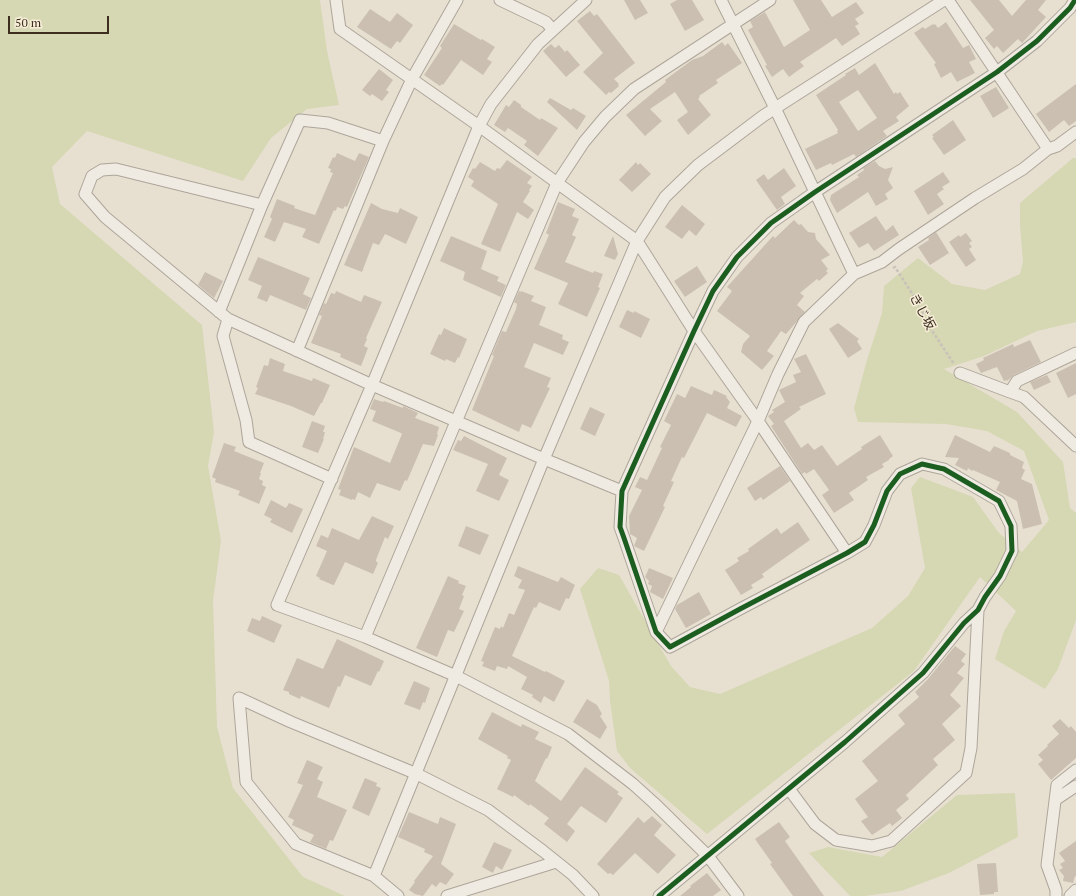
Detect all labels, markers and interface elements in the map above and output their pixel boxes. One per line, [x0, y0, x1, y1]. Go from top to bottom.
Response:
scale bar [10, 8, 111, 34]
text: 50 m [15, 15, 41, 30]
street label: きじ坂 [906, 291, 938, 333]

